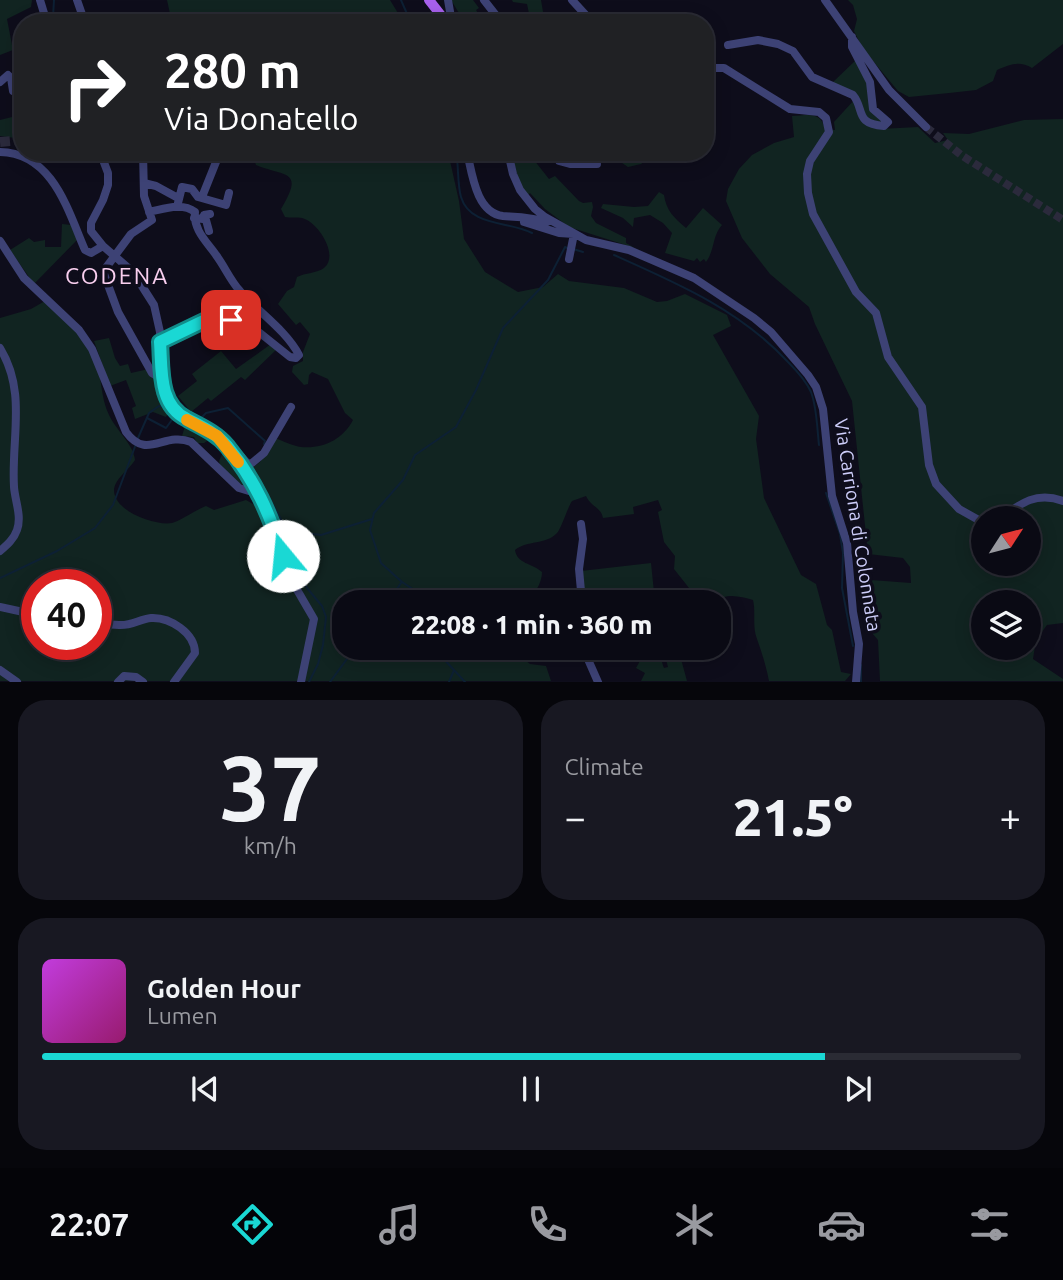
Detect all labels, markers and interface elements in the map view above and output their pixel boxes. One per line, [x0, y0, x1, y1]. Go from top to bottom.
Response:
icon: right [49, 42, 140, 133]
text: 280 m [164, 42, 301, 97]
text: Via Donatello [164, 100, 359, 136]
district label: CODENA [65, 263, 169, 288]
pin [201, 290, 261, 350]
icon: arrive [212, 301, 250, 339]
street label: Via Carriona di Colonnata [830, 417, 886, 633]
north arrow [971, 506, 1041, 576]
map controls [971, 506, 1041, 660]
position arrow [246, 519, 320, 593]
speed limit sign: 40 [21, 569, 112, 660]
button: layers [971, 590, 1041, 660]
text: 22:08 · 1 min · 360 m [411, 610, 652, 639]
text: 37 [219, 736, 322, 838]
text: Climate [565, 754, 644, 779]
text: 21.5° [733, 788, 853, 846]
text: − [565, 796, 586, 838]
text: + [1000, 796, 1021, 838]
text: km/h [244, 833, 297, 858]
text: Golden Hour [147, 974, 301, 1003]
text: Lumen [147, 1003, 218, 1028]
icon: previous [186, 1070, 224, 1108]
icon: pause [512, 1070, 550, 1108]
icon: next [839, 1070, 877, 1108]
icon: directions [228, 1200, 277, 1249]
icon: music [375, 1200, 424, 1249]
icon: phone [523, 1200, 572, 1249]
icon: climate [670, 1200, 719, 1249]
icon: car [817, 1200, 866, 1249]
icon: filters [965, 1200, 1014, 1249]
text: 22:07 [49, 1206, 129, 1242]

